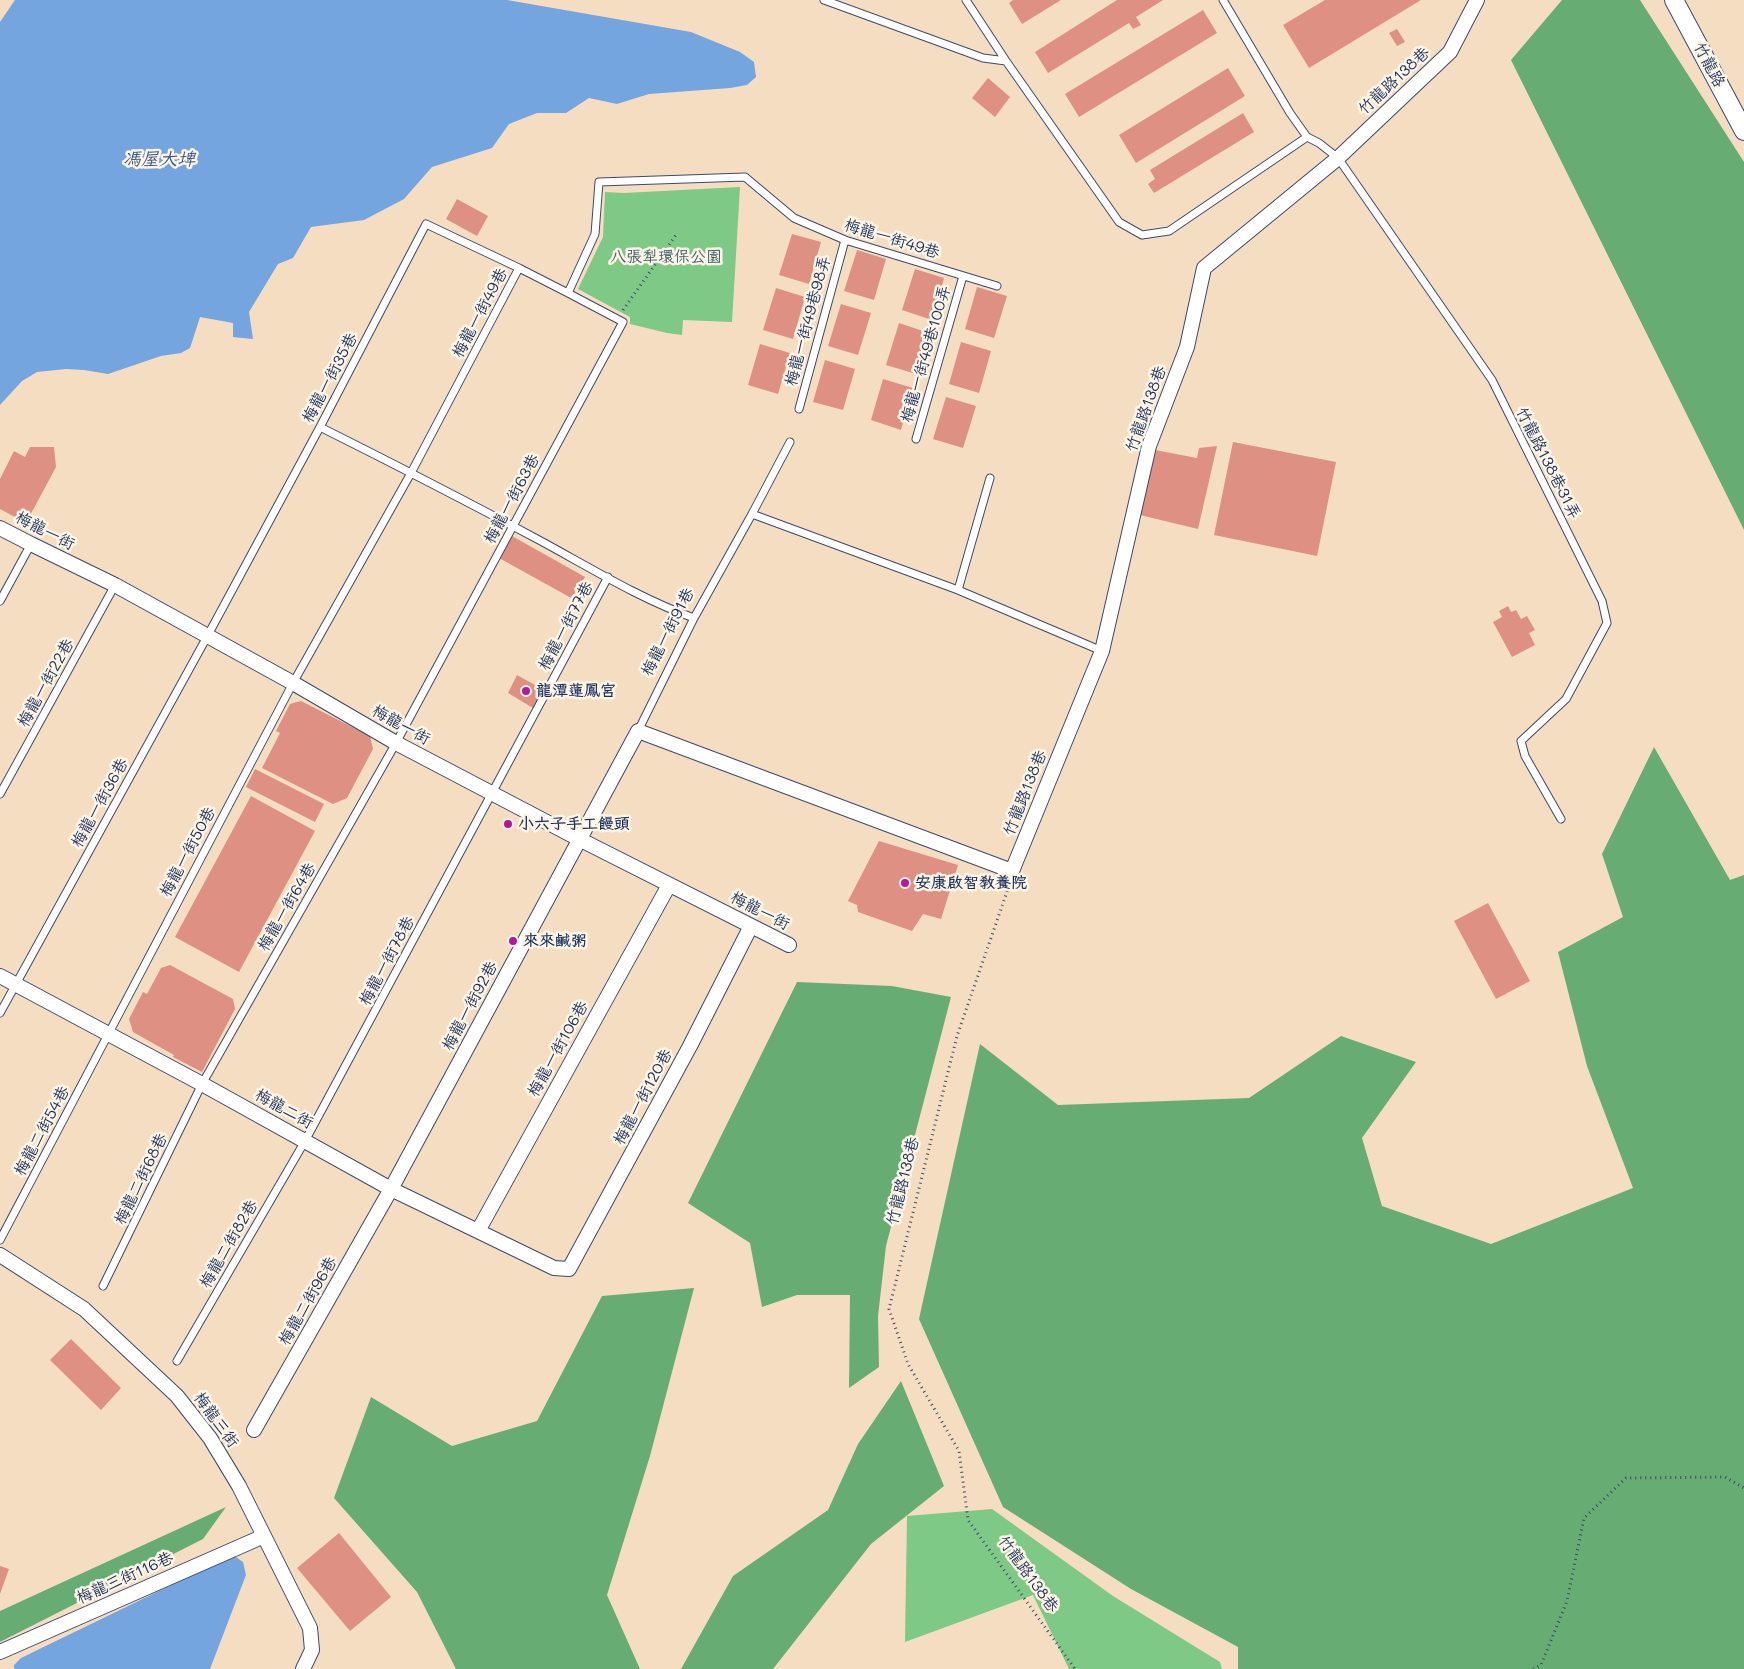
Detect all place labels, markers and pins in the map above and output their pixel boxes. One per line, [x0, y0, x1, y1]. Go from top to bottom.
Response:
place label: 龍潭蓮鳳宮 [536, 681, 616, 701]
marker: 龍潭蓮鳳宮 [520, 685, 532, 697]
place label: 小六子手工饅頭 [518, 814, 630, 834]
marker: 小六子手工饅頭 [502, 818, 514, 830]
place label: 安康啟智教養院 [915, 873, 1027, 893]
marker: 安康啟智教養院 [899, 877, 911, 889]
place label: 來來鹹粥 [523, 931, 587, 951]
marker: 來來鹹粥 [507, 935, 519, 947]

